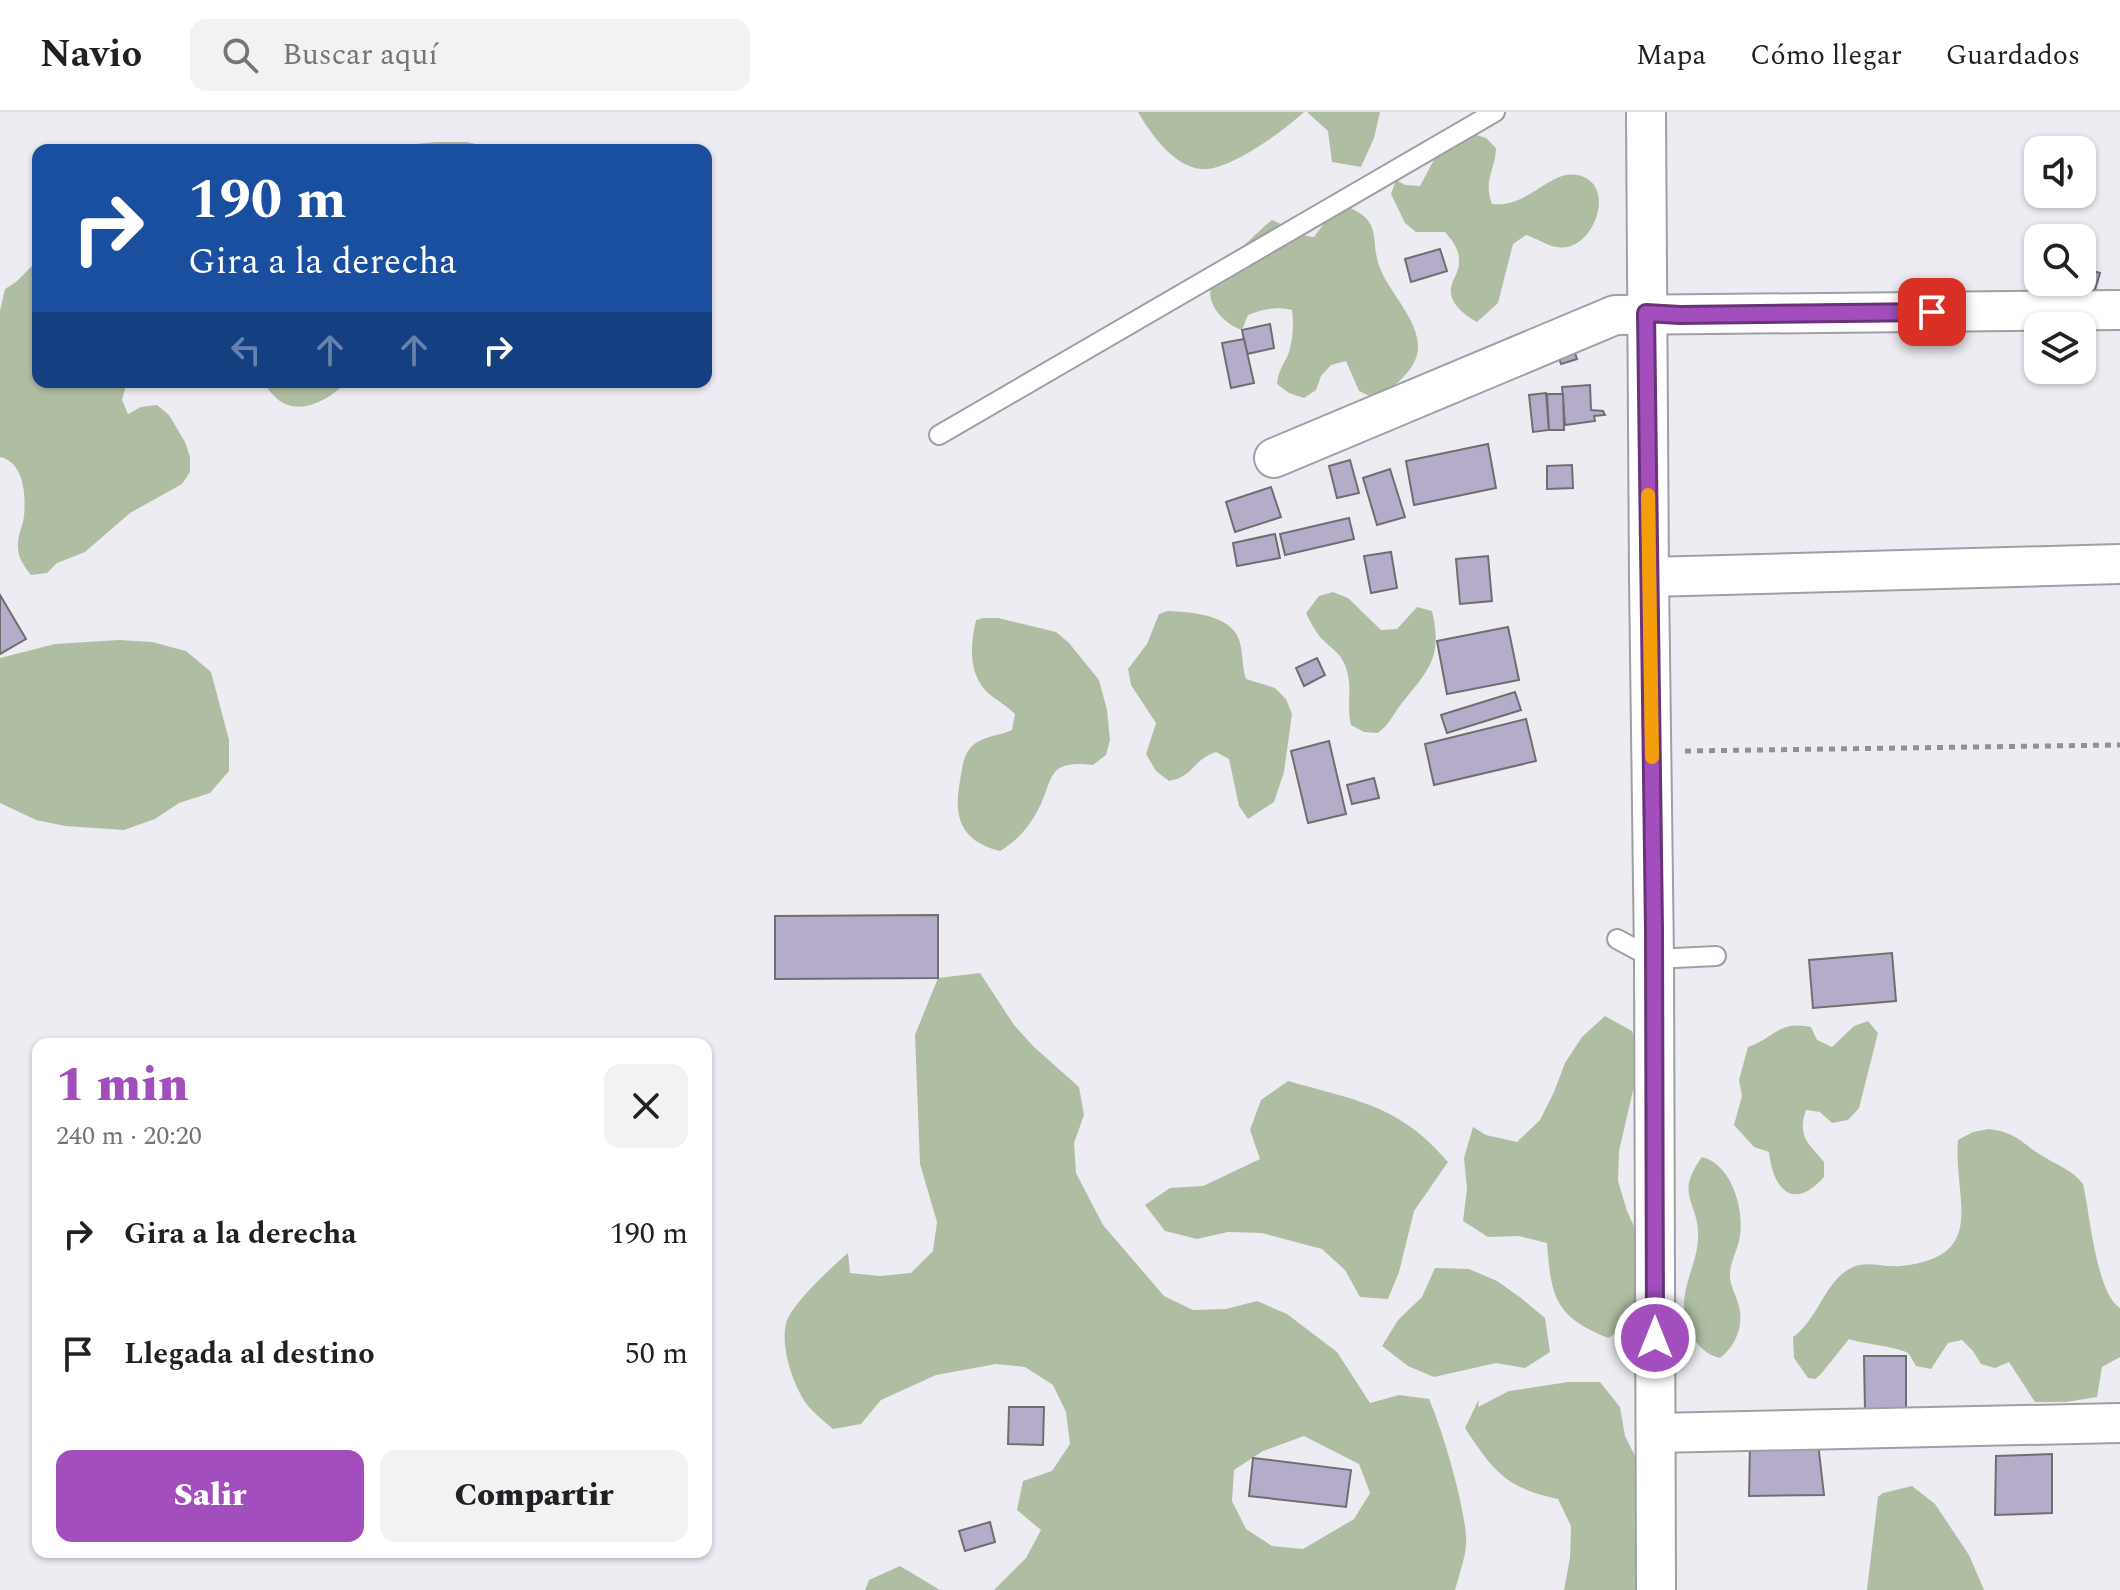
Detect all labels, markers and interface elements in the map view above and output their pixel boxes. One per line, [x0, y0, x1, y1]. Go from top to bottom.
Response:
search box [190, 19, 750, 91]
text: Navio [40, 26, 142, 84]
text: Buscar aquí [282, 32, 438, 78]
icon: search [218, 33, 262, 77]
text: Mapa [1636, 34, 1706, 77]
text: Cómo llegar [1750, 34, 1902, 77]
text: Guardados [1946, 34, 2080, 77]
map controls [2024, 136, 2096, 384]
button: sound [2024, 136, 2096, 208]
text: 190 m [188, 158, 347, 243]
icon: right [56, 176, 160, 280]
button: search [2024, 224, 2096, 296]
text: Gira a la derecha [188, 235, 457, 290]
pin [1898, 278, 1966, 346]
icon: arrive [1910, 290, 1954, 334]
button: layers [2024, 312, 2096, 384]
icon: left [224, 328, 268, 372]
icon: ahead [308, 328, 352, 372]
icon: ahead [392, 328, 436, 372]
icon: right [476, 328, 520, 372]
text: 1 min [56, 1049, 189, 1122]
button: close [604, 1064, 688, 1148]
text: 240 m · 20:20 [56, 1116, 202, 1156]
text: Gira a la derecha [124, 1211, 357, 1257]
text: 190 m [610, 1211, 688, 1257]
icon: right [56, 1212, 100, 1256]
position arrow [1613, 1296, 1697, 1380]
text: Llegada al destino [124, 1331, 375, 1377]
text: 50 m [625, 1331, 688, 1377]
icon: arrive [56, 1332, 100, 1376]
button: Salir [56, 1450, 364, 1542]
button: Compartir [380, 1450, 688, 1542]

